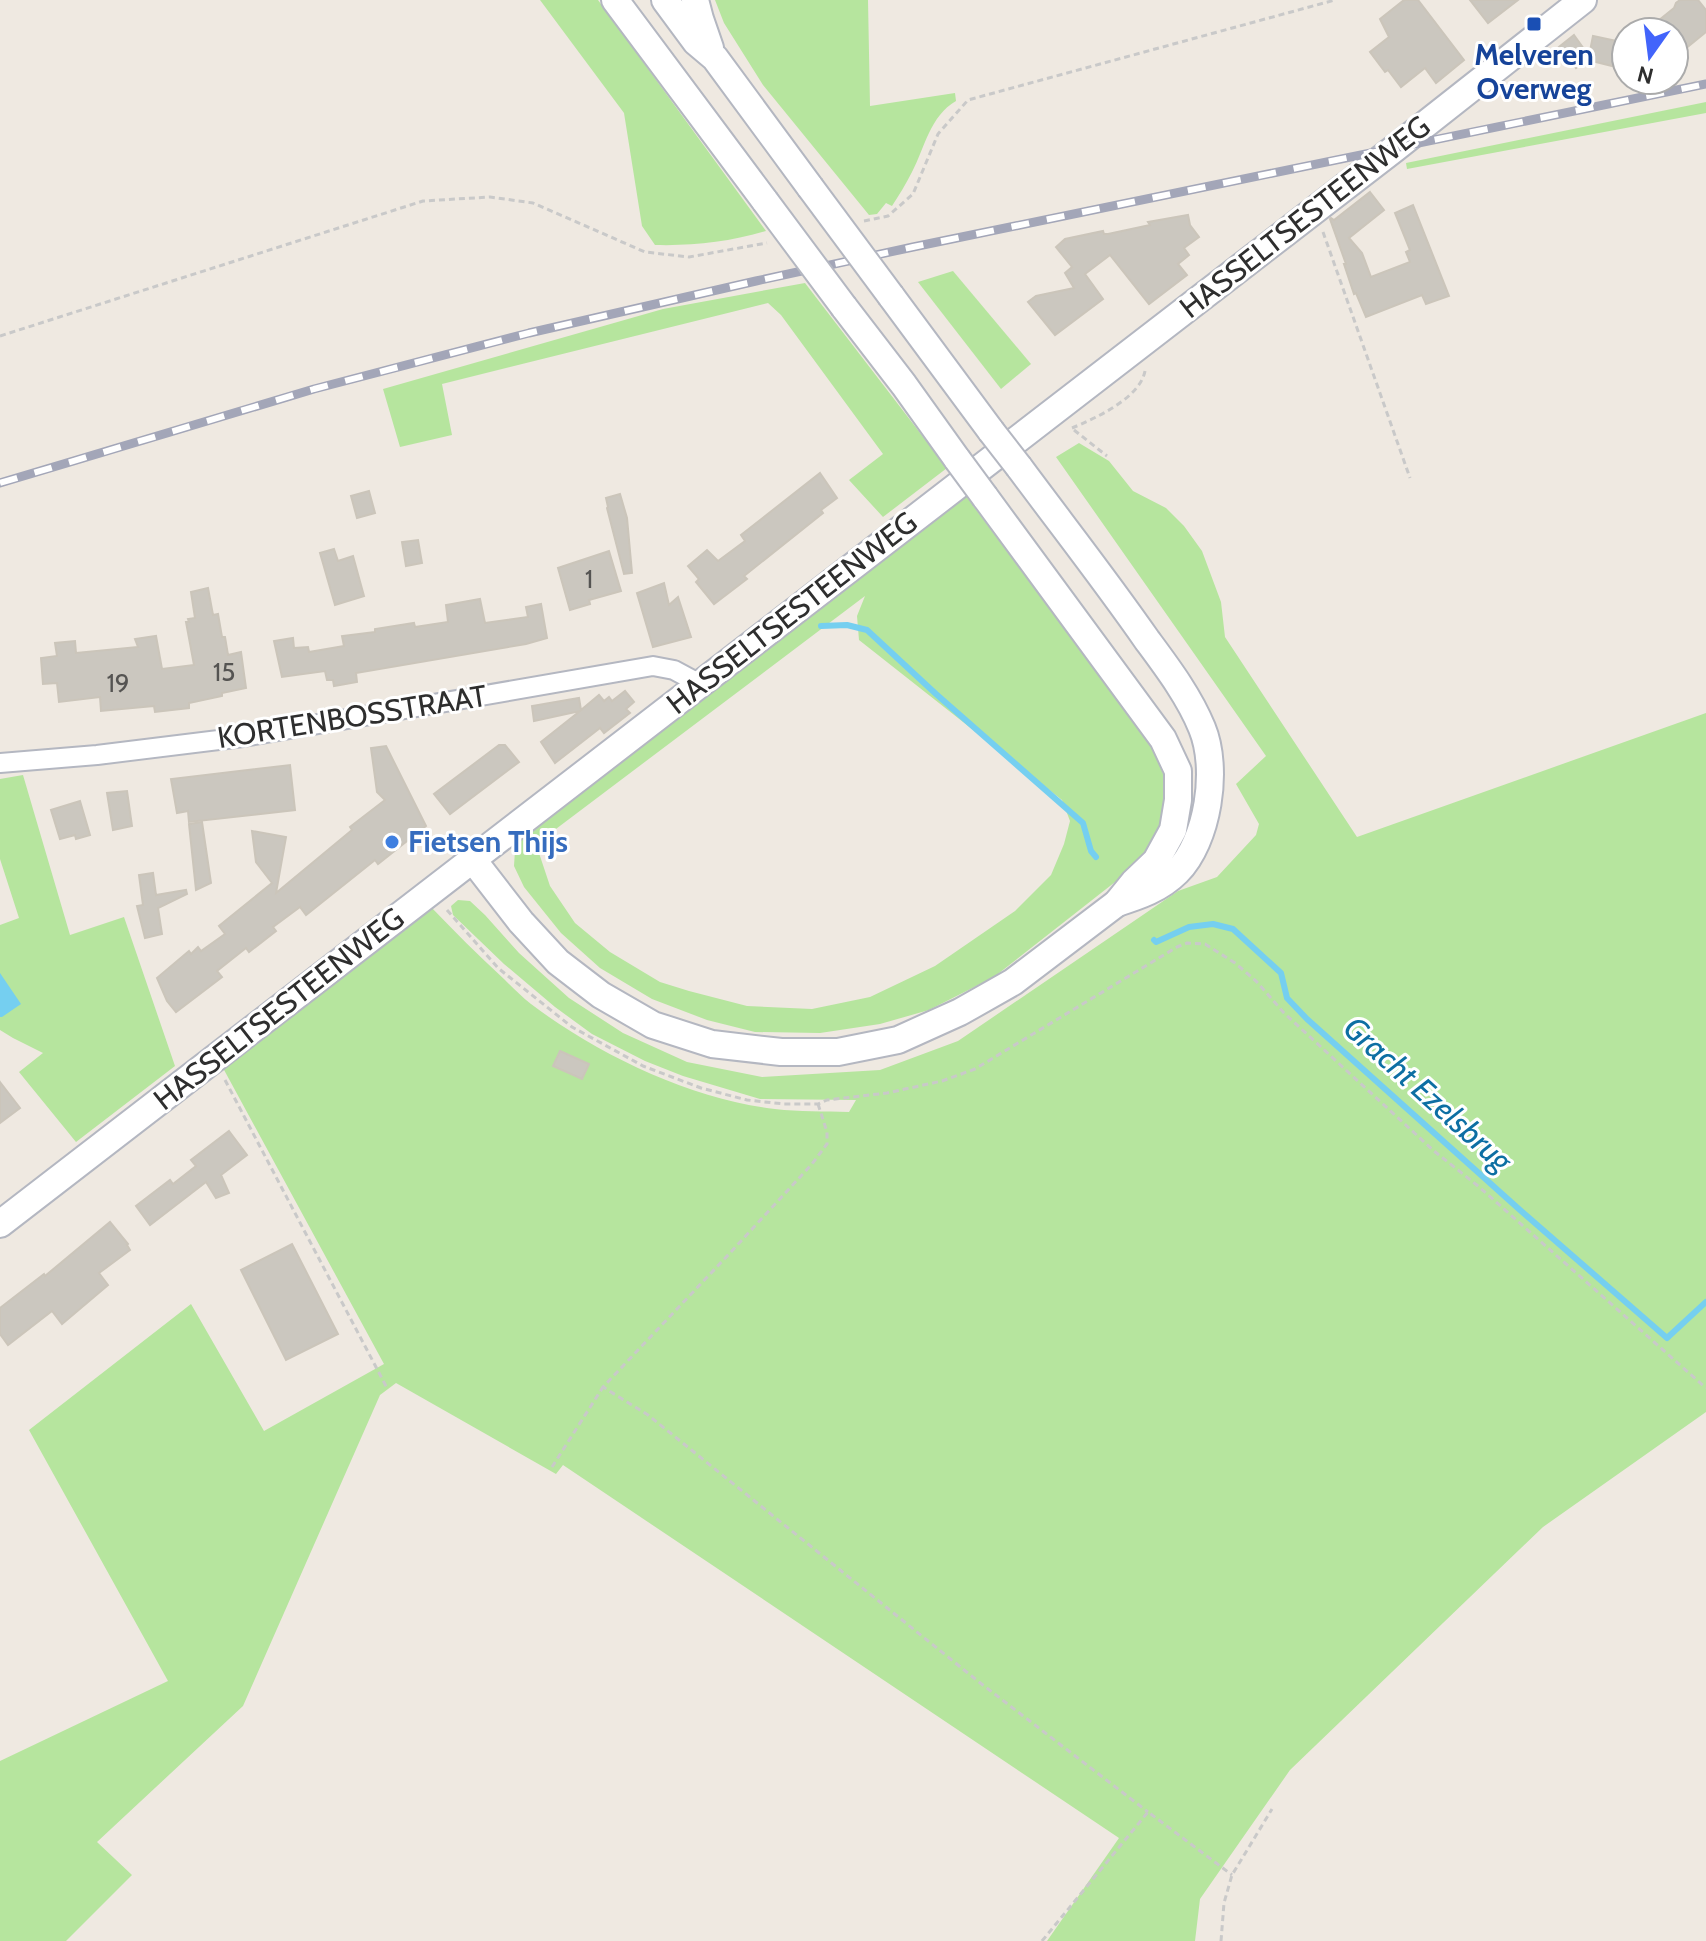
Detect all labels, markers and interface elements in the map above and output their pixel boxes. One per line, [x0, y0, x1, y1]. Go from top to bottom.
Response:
marker: Melveren Overweg [1525, 15, 1543, 33]
north arrow [1610, 16, 1690, 96]
place label: Melveren Overweg [1474, 36, 1594, 107]
text: N [1634, 60, 1656, 90]
street label: HASSELTSESTEENWEG [1172, 107, 1437, 326]
street label: HASSELTSESTEENWEG [659, 503, 924, 722]
house number: 1 [585, 563, 593, 595]
house number: 15 [213, 656, 235, 688]
house number: 19 [106, 667, 130, 699]
street label: KORTENBOSSTRAAT [215, 677, 489, 756]
place label: Fietsen Thijs [408, 823, 568, 860]
marker: Fietsen Thijs [383, 833, 401, 851]
street label: HASSELTSESTEENWEG [146, 899, 411, 1118]
water label: Gracht Ezelsbrug [1336, 1008, 1522, 1180]

